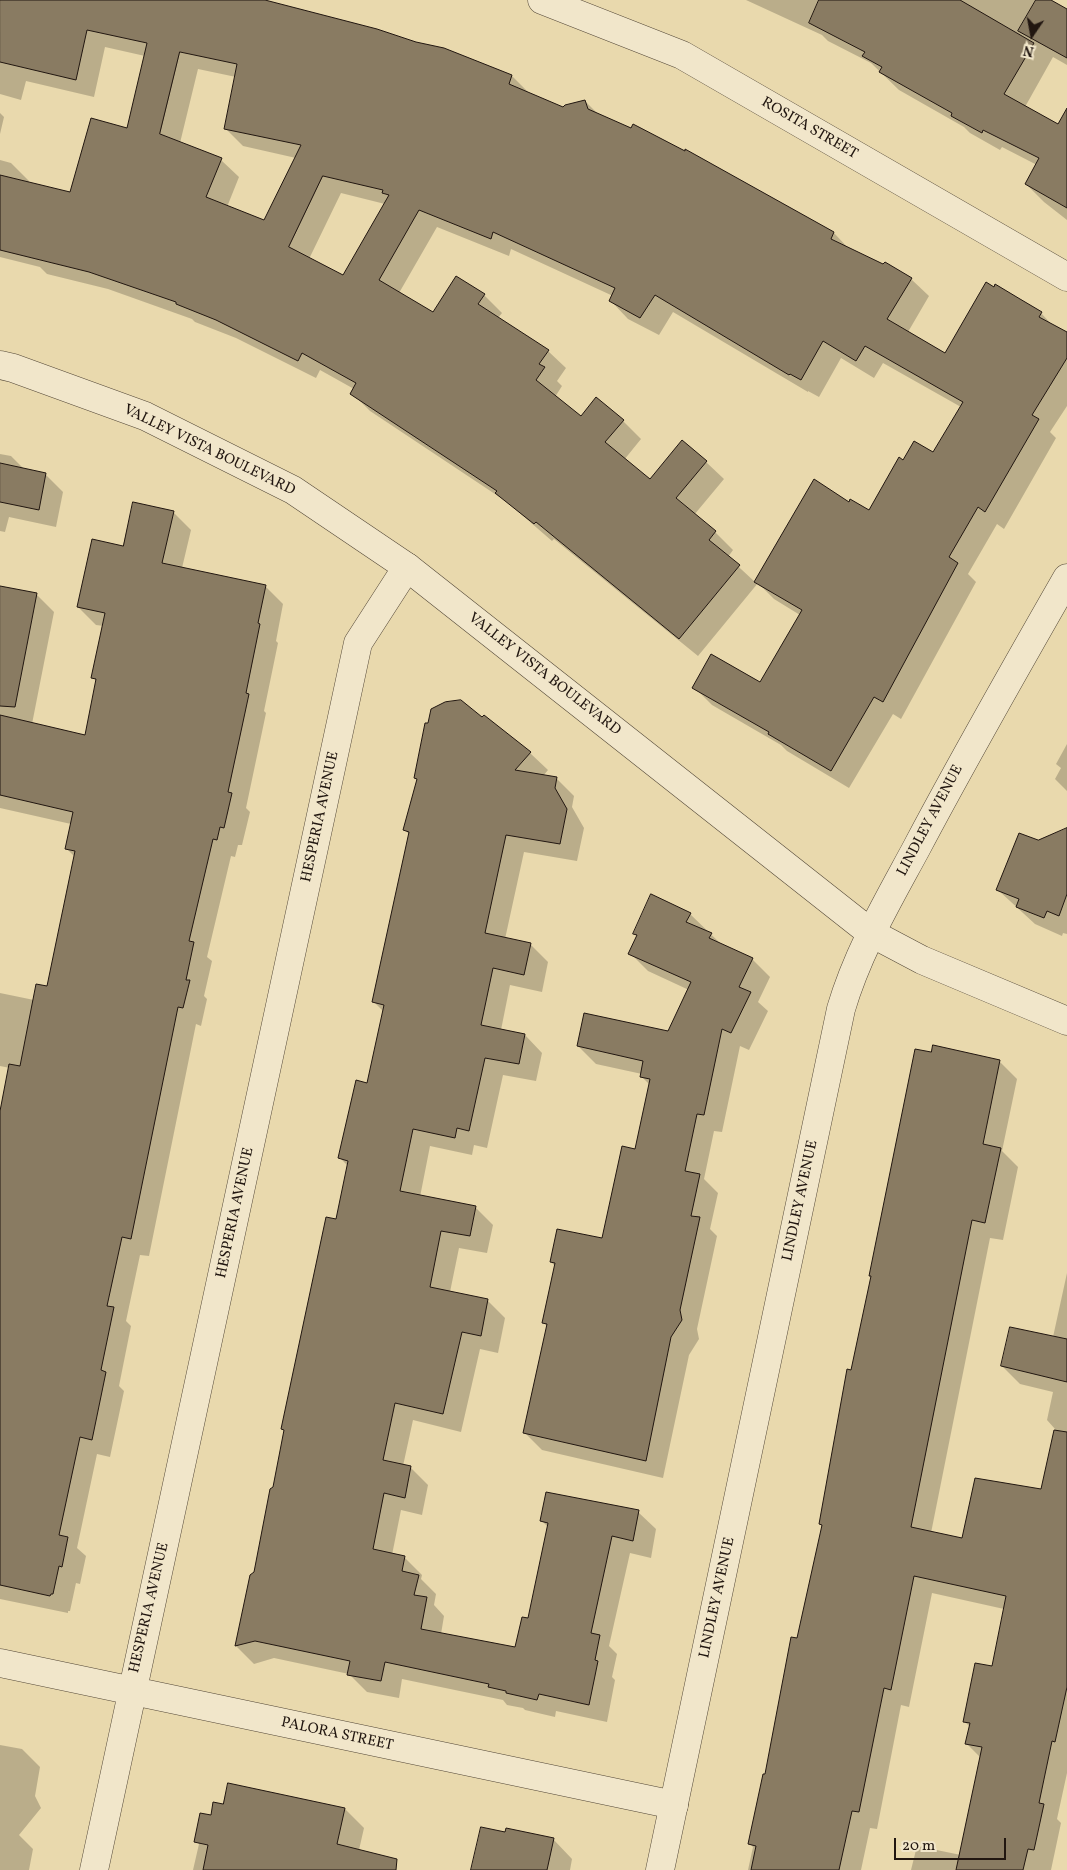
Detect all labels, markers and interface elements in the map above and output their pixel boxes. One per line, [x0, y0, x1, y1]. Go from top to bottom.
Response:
north arrow [1007, 10, 1057, 60]
text: N [1022, 40, 1036, 61]
street label: ROSITA STREET [758, 94, 860, 164]
street label: VALLEY VISTA BOULEVARD [120, 401, 298, 501]
street label: VALLEY VISTA BOULEVARD [464, 610, 624, 740]
street label: HESPERIA AVENUE [298, 750, 344, 884]
street label: LINDLEY AVENUE [894, 762, 968, 880]
street label: LINDLEY AVENUE [779, 1139, 823, 1263]
street label: HESPERIA AVENUE [213, 1146, 259, 1280]
street label: LINDLEY AVENUE [696, 1536, 740, 1660]
street label: HESPERIA AVENUE [126, 1541, 174, 1675]
street label: PALORA STREET [279, 1714, 395, 1756]
scale bar [897, 1828, 1010, 1860]
text: 20 m [902, 1836, 935, 1857]

